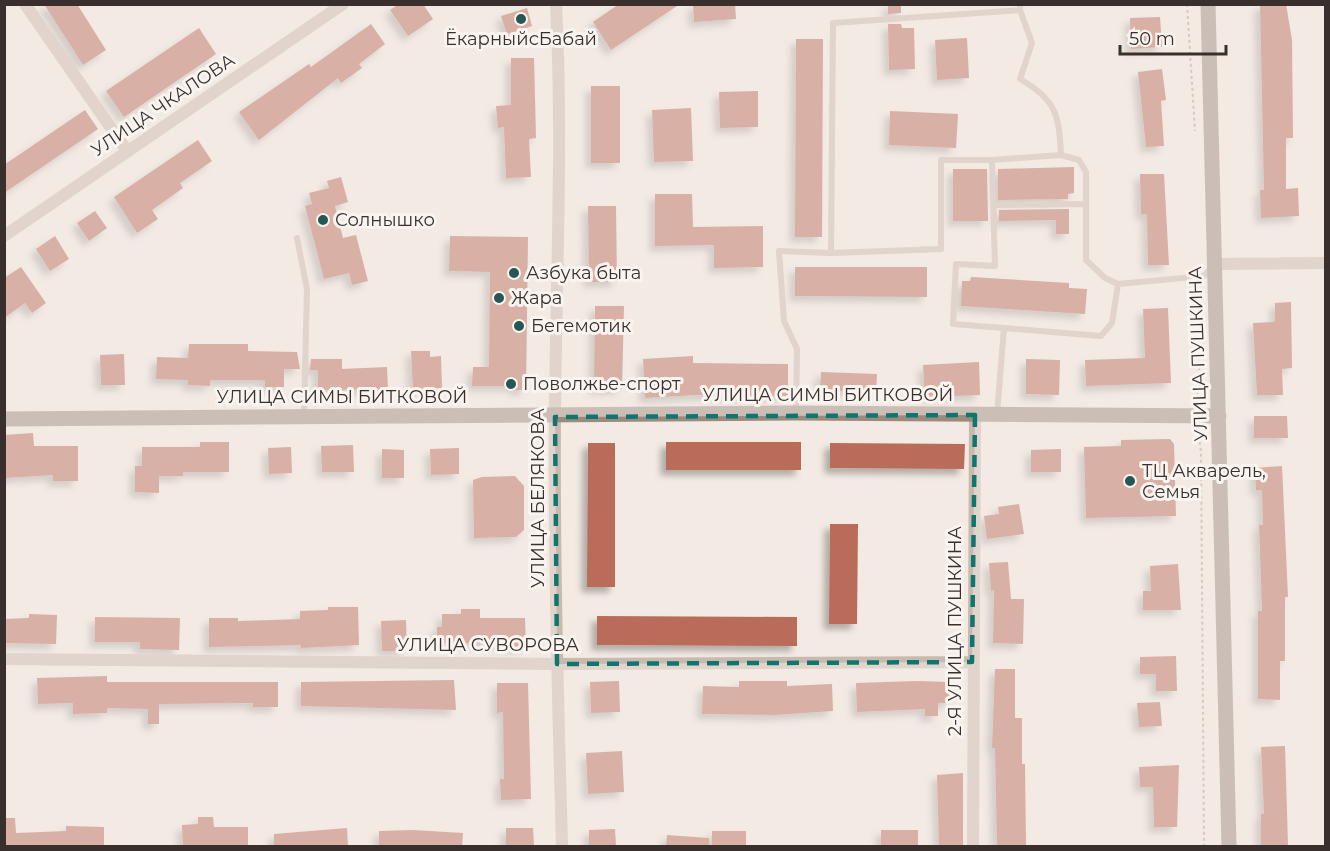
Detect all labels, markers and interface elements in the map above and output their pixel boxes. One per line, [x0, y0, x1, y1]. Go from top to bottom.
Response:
marker: ЁкарныйсБабай [514, 12, 528, 26]
scale bar [1120, 18, 1226, 56]
place label: ЁкарныйсБабай [445, 28, 597, 50]
text: 50 m [1129, 28, 1175, 50]
street label: УЛИЦА ЧКАЛОВА [87, 48, 239, 161]
place label: Солнышко [335, 209, 435, 231]
marker: Солнышко [316, 213, 330, 227]
place label: Азбука быта [526, 262, 641, 284]
street label: УЛИЦА ПУШКИНА [1184, 265, 1212, 442]
marker: Азбука быта [507, 266, 521, 280]
place label: Жара [511, 287, 562, 309]
marker: Жара [492, 291, 506, 305]
place label: Бегемотик [531, 315, 632, 337]
marker: Бегемотик [512, 319, 526, 333]
place label: Поволжье-спорт [523, 373, 681, 395]
marker: Поволжье-спорт [504, 377, 518, 391]
street label: УЛИЦА СИМЫ БИТКОВОЙ [703, 384, 953, 406]
street label: УЛИЦА СИМЫ БИТКОВОЙ [217, 386, 467, 408]
street label: УЛИЦА БЕЛЯКОВА [527, 407, 549, 588]
place label: ТЦ Акварель, Семья [1142, 460, 1266, 503]
marker: ТЦ Акварель, Семья [1123, 474, 1137, 488]
street label: 2-Я УЛИЦА ПУШКИНА [944, 526, 966, 736]
street label: УЛИЦА СУВОРОВА [397, 634, 580, 656]

